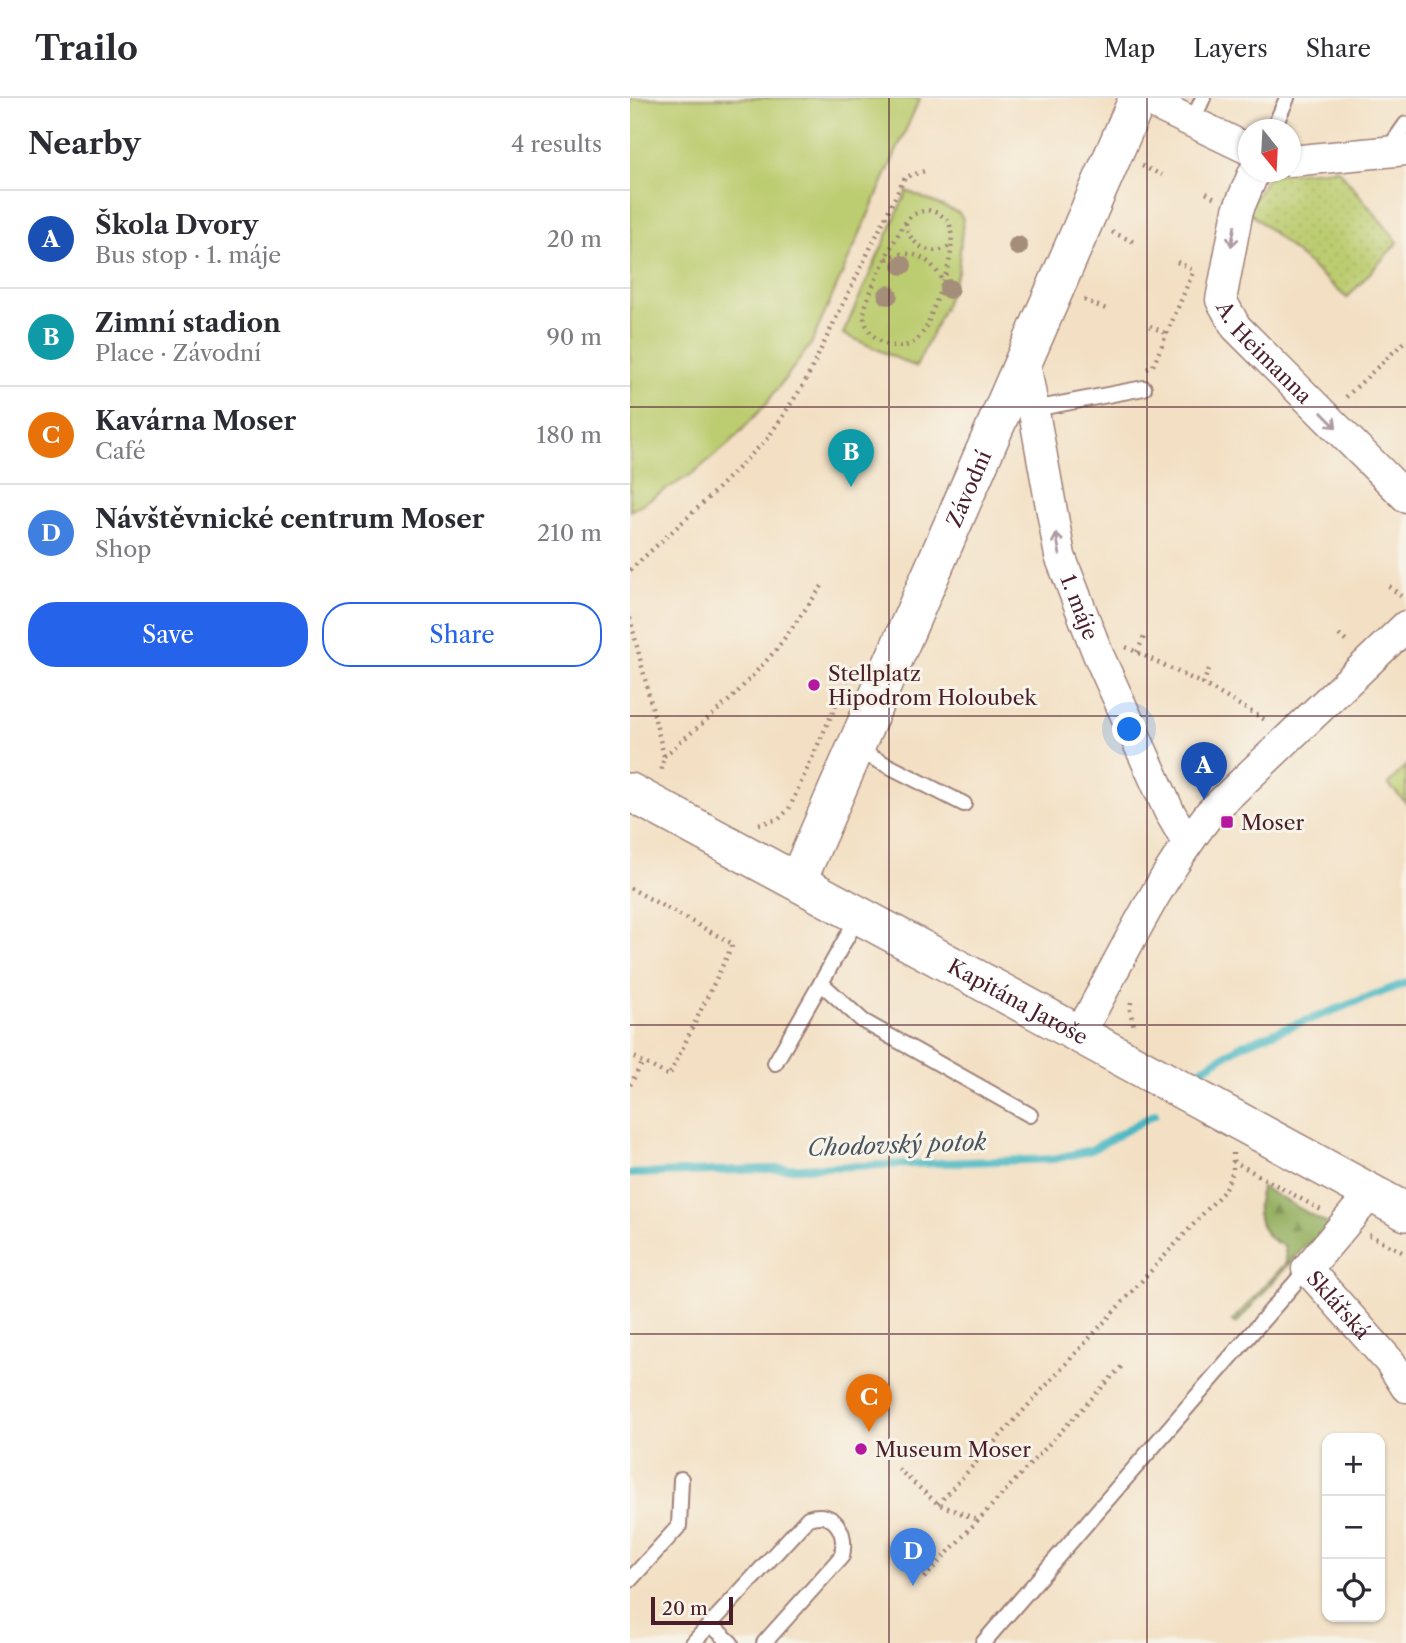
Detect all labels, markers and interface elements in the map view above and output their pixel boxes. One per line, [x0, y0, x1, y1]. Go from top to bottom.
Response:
text: Trailo [35, 28, 138, 69]
text: Map [1104, 34, 1155, 63]
text: Layers [1193, 34, 1268, 63]
text: Share [1306, 34, 1371, 63]
north arrow [1238, 119, 1301, 182]
text: Nearby [28, 125, 141, 162]
text: 4 results [511, 130, 602, 158]
text: Škola Dvory [95, 209, 258, 241]
one-way arrow [1226, 224, 1239, 247]
text: A [42, 225, 60, 253]
text: 20 m [547, 225, 602, 253]
text: Bus stop · 1. máje [95, 241, 281, 269]
street label: A. Heimanna [1211, 296, 1318, 409]
text: Zimní stadion [95, 307, 281, 339]
text: B [42, 323, 60, 351]
text: 90 m [546, 323, 602, 351]
text: Place · Závodní [95, 339, 261, 367]
text: Kavárna Moser [95, 405, 296, 437]
one-way arrow [1321, 411, 1338, 428]
text: C [42, 421, 60, 449]
text: 180 m [537, 421, 602, 449]
pin: B [828, 429, 874, 487]
text: Café [95, 437, 146, 465]
street label: Závodní [941, 446, 996, 530]
text: Návštěvnické centrum Moser [95, 503, 485, 535]
text: D [41, 519, 61, 547]
text: 210 m [537, 519, 602, 547]
one-way arrow [1051, 533, 1064, 556]
text: Shop [95, 535, 151, 563]
street label: 1. máje [1056, 571, 1104, 643]
button: Save [28, 602, 308, 667]
button: Share [322, 602, 602, 667]
place label: Stellplatz Hipodrom Holoubek [828, 661, 1037, 710]
marker: Stellplatz Hipodrom Holoubek [806, 677, 822, 693]
your location [1112, 712, 1146, 746]
pin: A [1181, 742, 1227, 800]
place label: Moser [1241, 810, 1304, 835]
marker: Moser [1219, 814, 1235, 830]
street label: Kapitána Jaroše [944, 953, 1092, 1049]
water label: Chodovský potok [807, 1128, 987, 1162]
street label: Sklářská [1302, 1265, 1376, 1344]
pin: C [846, 1374, 892, 1432]
map controls [1322, 1433, 1385, 1622]
button: + [1322, 1433, 1385, 1496]
place label: Museum Moser [875, 1437, 1031, 1462]
marker: Museum Moser [853, 1441, 869, 1457]
button: − [1322, 1496, 1385, 1559]
pin: D [890, 1528, 936, 1586]
button: locate [1322, 1559, 1385, 1622]
scale bar [651, 1594, 733, 1626]
text: 20 m [662, 1597, 708, 1620]

